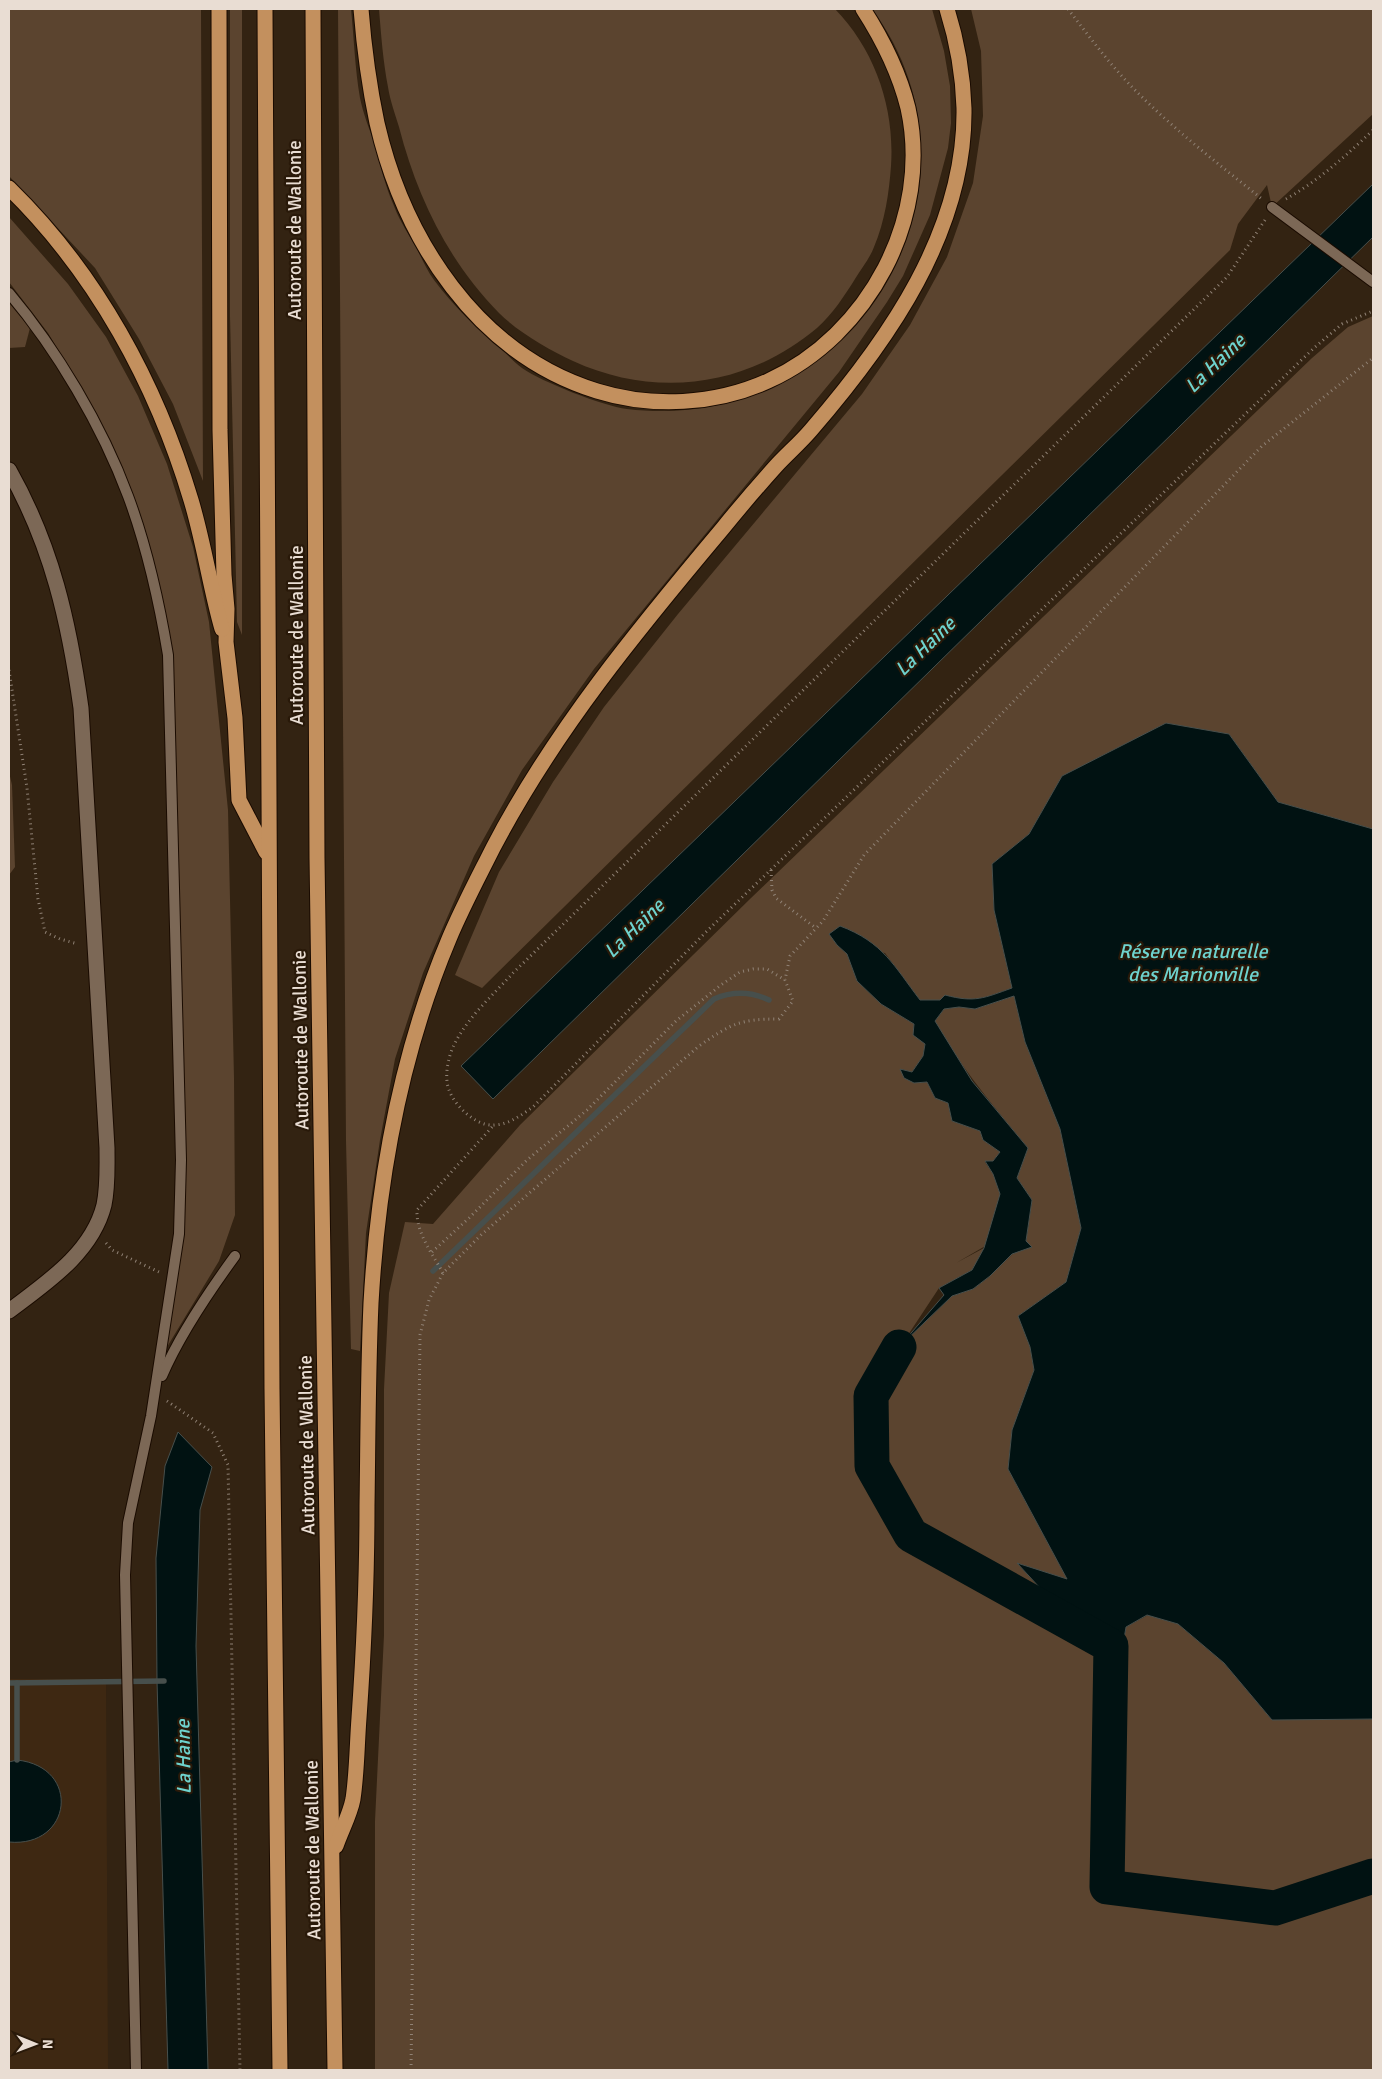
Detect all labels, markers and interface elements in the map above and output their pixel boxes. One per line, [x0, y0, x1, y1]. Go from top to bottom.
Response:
street label: Autoroute de Wallonie [283, 140, 307, 320]
water label: La Haine [1180, 328, 1252, 398]
street label: Autoroute de Wallonie [285, 545, 309, 725]
water label: La Haine [890, 611, 962, 681]
water label: La Haine [599, 893, 671, 963]
water label: Réserve naturelle des Marionville [1119, 939, 1268, 987]
street label: Autoroute de Wallonie [287, 950, 315, 1130]
street label: Autoroute de Wallonie [293, 1355, 321, 1535]
water label: La Haine [170, 1718, 197, 1795]
street label: Autoroute de Wallonie [299, 1760, 327, 1940]
north arrow [10, 2019, 60, 2069]
text: N [39, 2039, 56, 2049]

